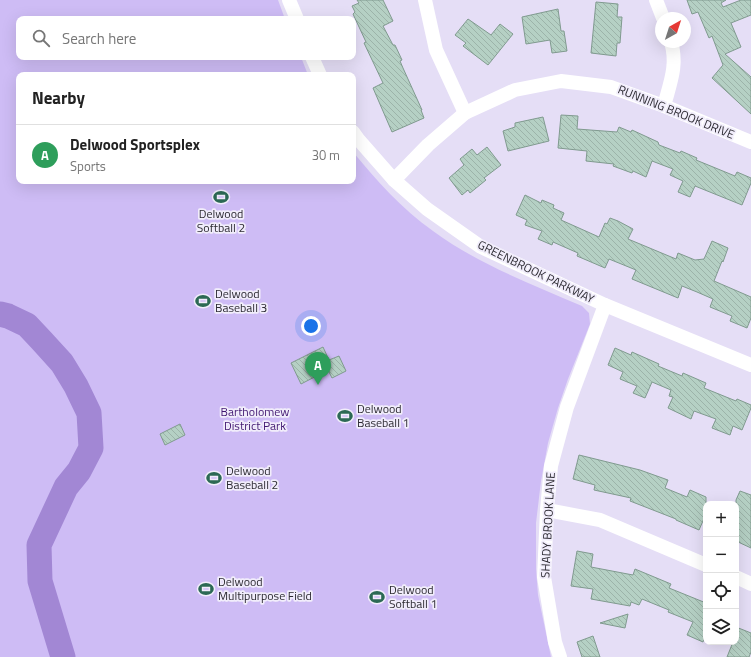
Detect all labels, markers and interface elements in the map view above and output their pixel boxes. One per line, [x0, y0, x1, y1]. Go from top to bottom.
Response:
north arrow [655, 12, 691, 48]
search box [16, 16, 356, 60]
icon: search [30, 27, 52, 49]
text: Search here [62, 27, 136, 50]
street label: RUNNING BROOK DRIVE [615, 79, 738, 144]
text: Nearby [32, 85, 85, 111]
text: Delwood Sportsplex [70, 133, 200, 156]
text: A [41, 145, 49, 165]
text: 30 m [312, 145, 340, 165]
text: Sports [70, 156, 106, 176]
sports icon: Delwood Softball 2 [212, 188, 230, 206]
place label: Delwood Softball 2 [197, 204, 245, 237]
street label: GREENBROOK PARKWAY [475, 235, 598, 308]
place label: Delwood Baseball 3 [215, 284, 267, 317]
sports icon: Delwood Baseball 3 [194, 292, 212, 310]
your location [301, 316, 321, 336]
pin: A [305, 352, 331, 385]
place label: Delwood Baseball 1 [357, 399, 409, 432]
park label: Bartholomew District Park [221, 402, 289, 435]
sports icon: Delwood Baseball 1 [336, 407, 354, 425]
place label: Delwood Baseball 2 [226, 461, 278, 494]
sports icon: Delwood Baseball 2 [205, 469, 223, 487]
street label: SHADY BROOK LANE [535, 471, 560, 578]
map controls [703, 501, 739, 645]
button: + [703, 501, 739, 537]
button: − [703, 537, 739, 573]
place label: Delwood Multipurpose Field [218, 572, 312, 605]
button: locate [703, 573, 739, 609]
sports icon: Delwood Multipurpose Field [197, 580, 215, 598]
place label: Delwood Softball 1 [389, 580, 437, 613]
sports icon: Delwood Softball 1 [368, 588, 386, 606]
button: layers [703, 609, 739, 645]

